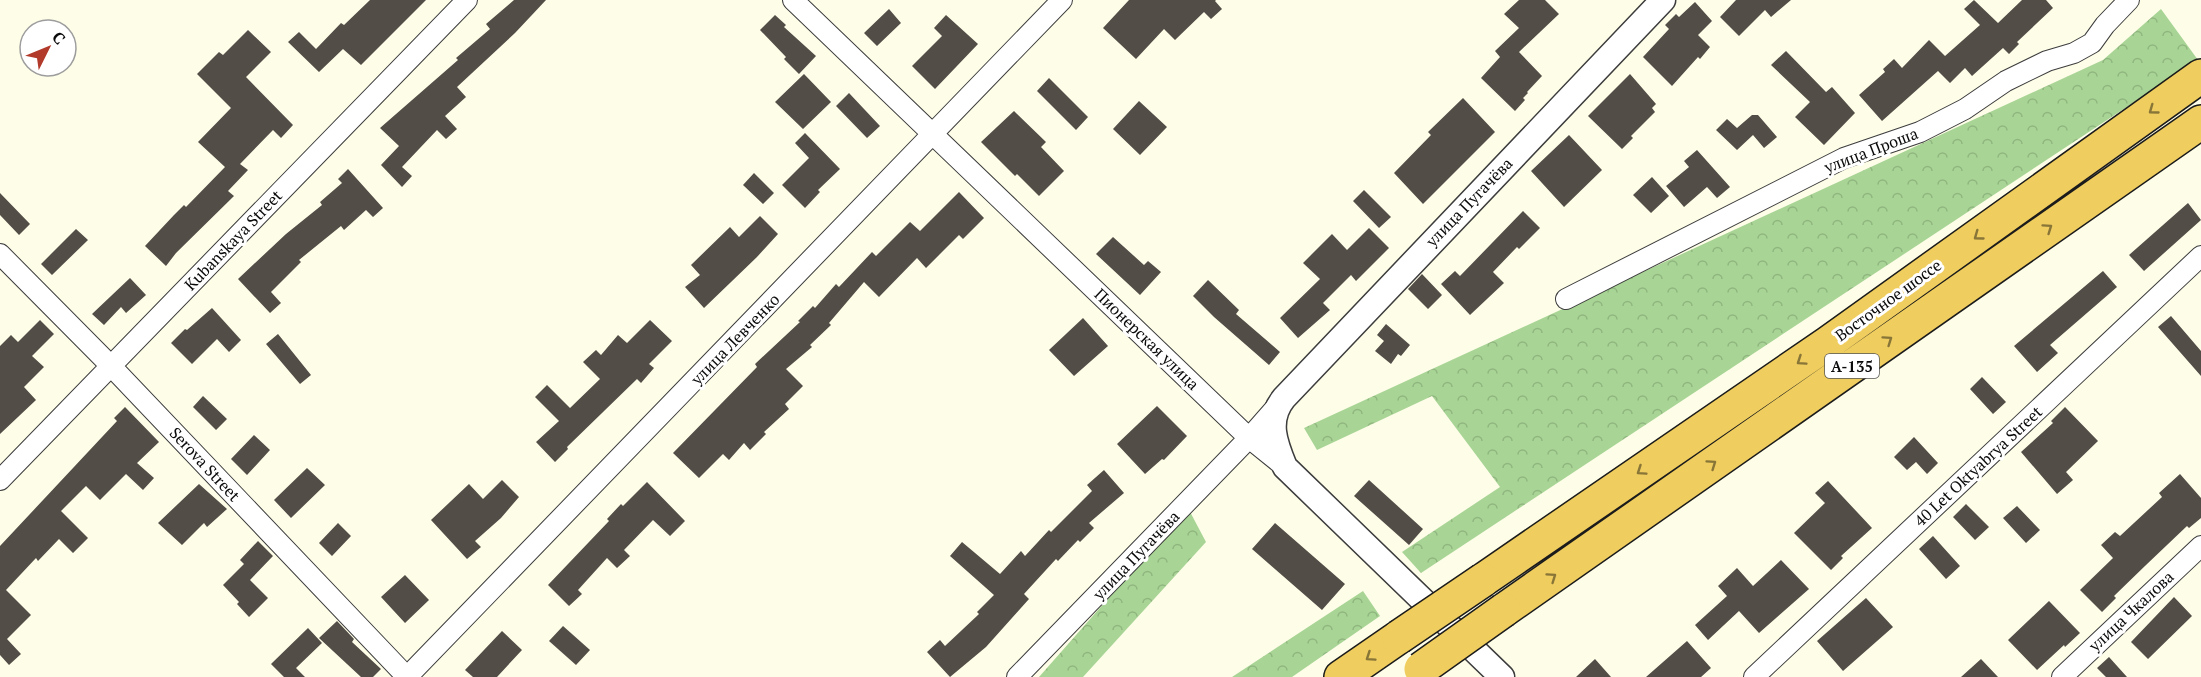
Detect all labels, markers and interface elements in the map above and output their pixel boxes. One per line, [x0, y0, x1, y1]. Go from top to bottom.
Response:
north arrow [18, 18, 78, 78]
text: С [47, 26, 71, 49]
one-way arrow [2149, 103, 2160, 114]
street label: улица Проша [1820, 122, 1921, 178]
street label: улица Пугачёва [1420, 153, 1517, 252]
street label: Kubanskaya Street [179, 185, 287, 295]
one-way arrow [2041, 224, 2052, 235]
one-way arrow [1973, 229, 1984, 240]
street label: Восточное шоссе [1830, 254, 1946, 346]
street label: Пионерская улица [1090, 283, 1204, 395]
street label: улица Левченко [685, 288, 784, 390]
one-way arrow [1882, 336, 1893, 347]
one-way arrow [1797, 354, 1808, 365]
road number: А-135 [1825, 354, 1879, 378]
street label: 40 Let Oktyabrya Street [1909, 401, 2047, 531]
street label: Serova Street [165, 422, 245, 506]
one-way arrow [1705, 461, 1716, 472]
one-way arrow [1636, 464, 1647, 475]
street label: улица Пугачёва [1087, 506, 1184, 605]
street label: улица Чкалова [2083, 566, 2178, 657]
one-way arrow [1545, 573, 1556, 584]
one-way arrow [1366, 650, 1377, 661]

